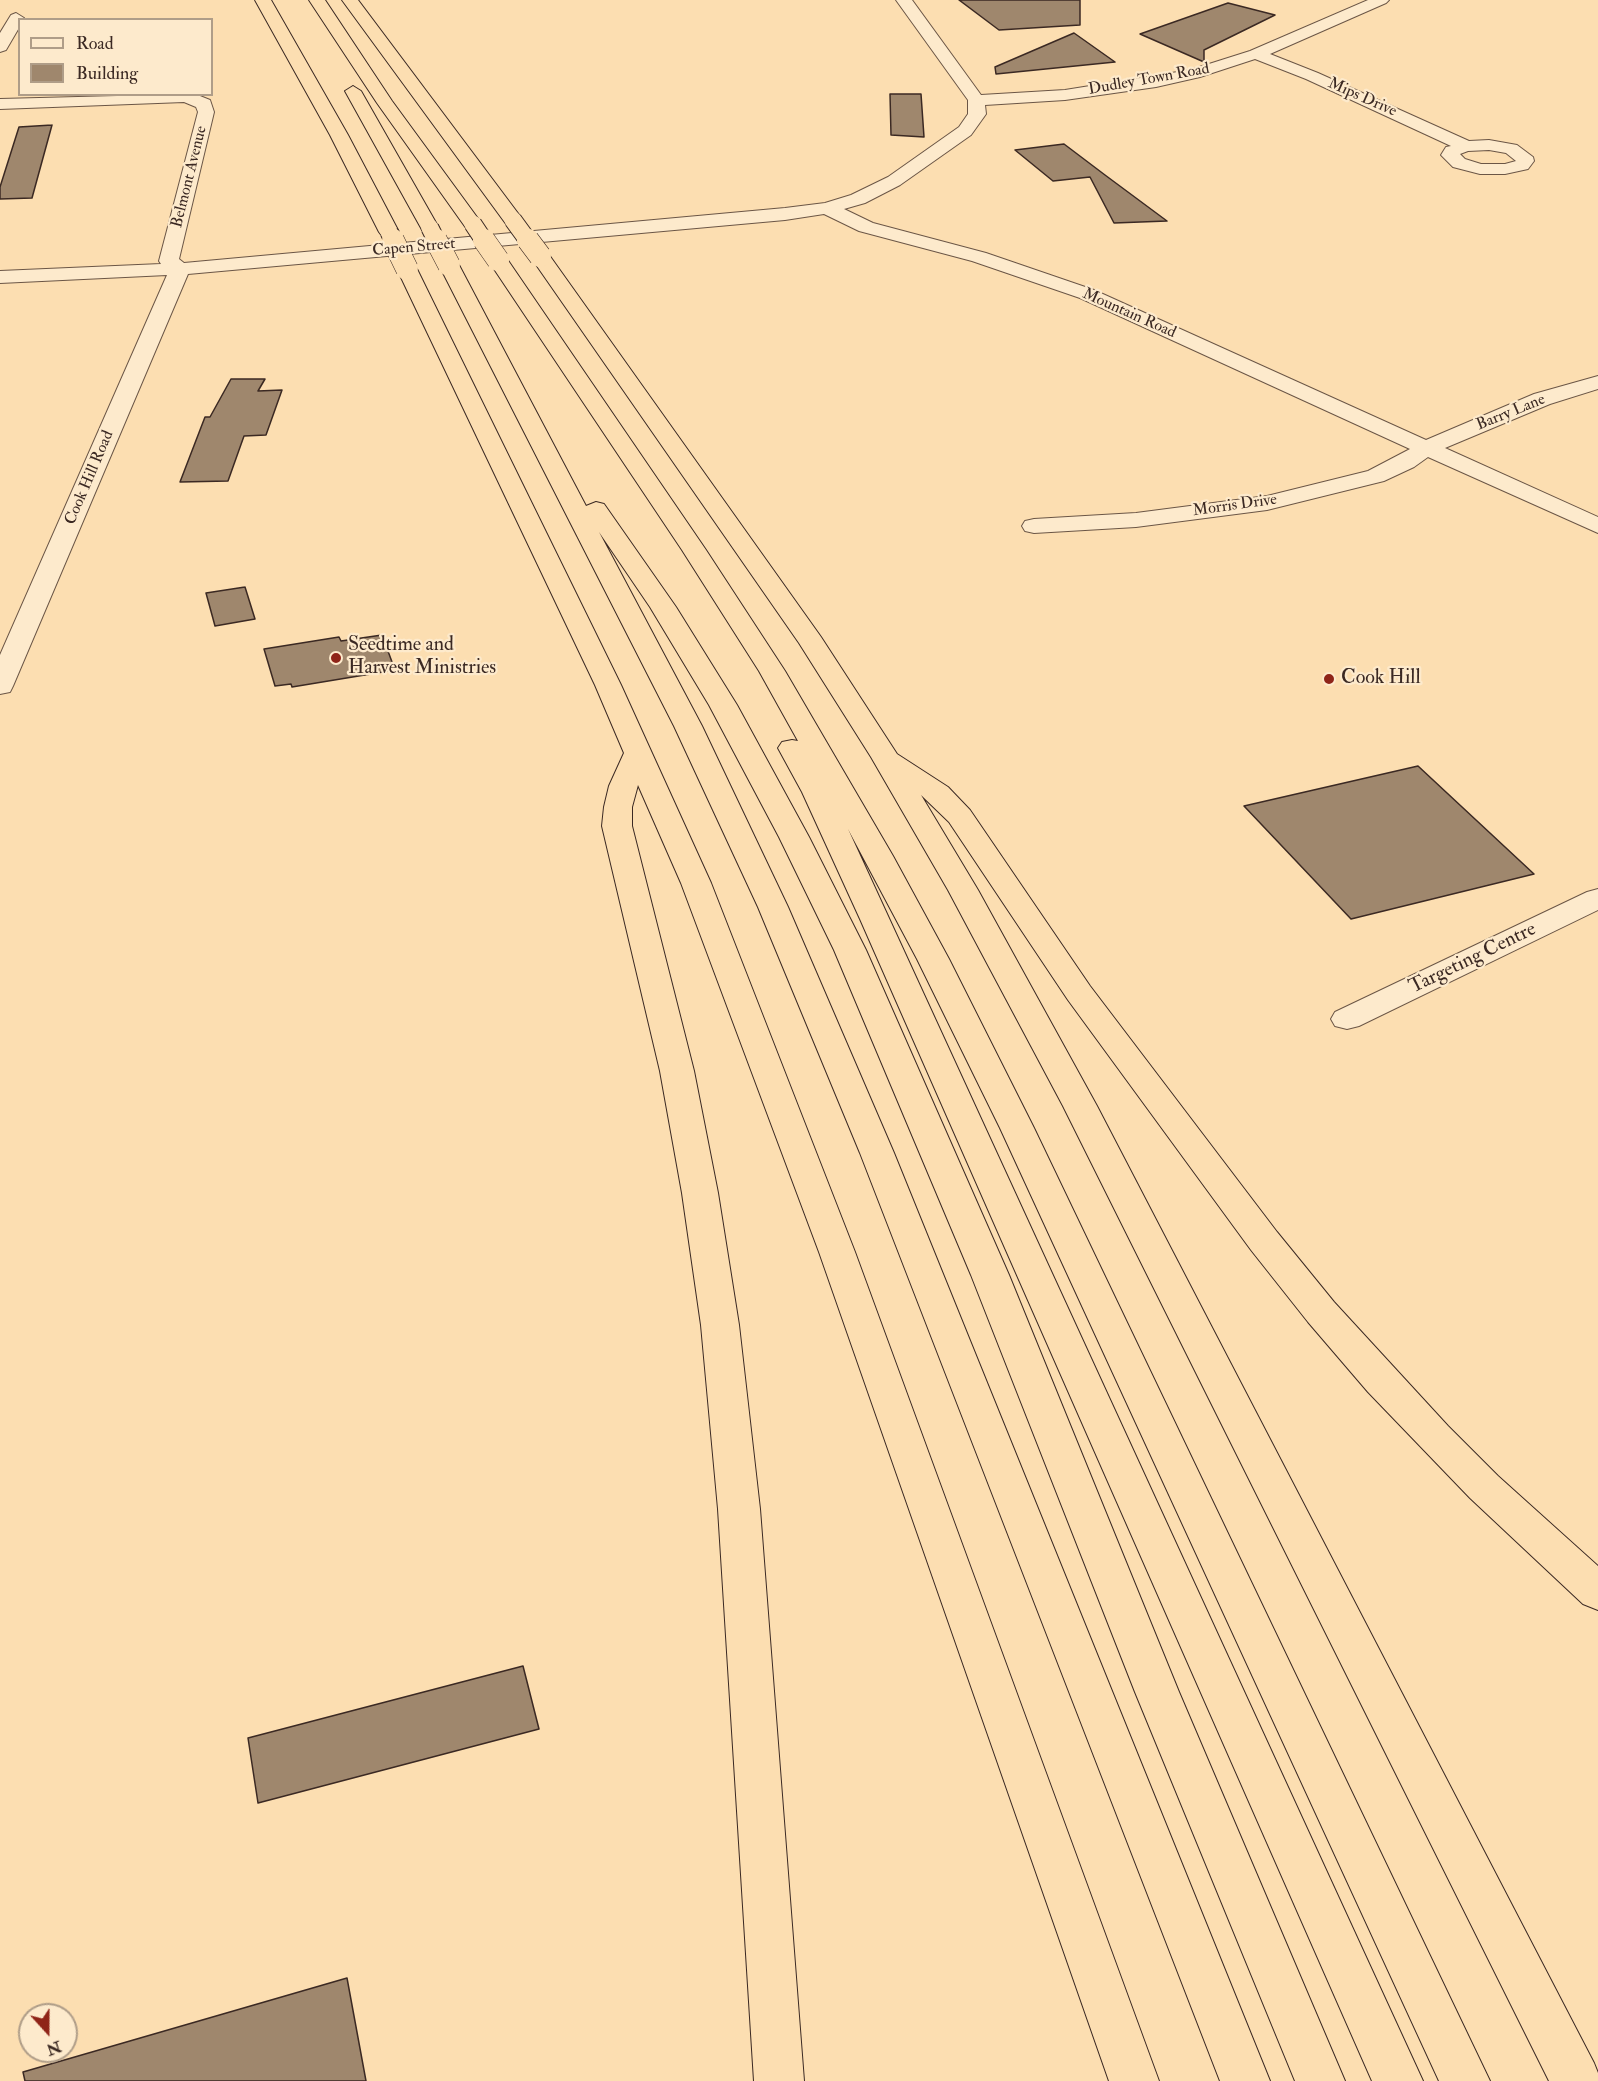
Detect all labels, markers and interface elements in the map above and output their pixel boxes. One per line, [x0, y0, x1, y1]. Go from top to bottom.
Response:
legend [18, 18, 213, 96]
text: Road [76, 32, 114, 55]
street label: Dudley Town Road [1087, 60, 1211, 100]
text: Building [76, 62, 138, 85]
street label: Mips Drive [1325, 74, 1399, 122]
street label: Belmont Avenue [168, 124, 212, 230]
street label: Capen Street [372, 235, 456, 261]
street label: Mountain Road [1079, 285, 1179, 343]
street label: Barry Lane [1474, 391, 1548, 435]
street label: Cook Hill Road [62, 428, 118, 528]
street label: Morris Drive [1192, 491, 1278, 521]
place label: Seedtime and Harvest Ministries [348, 634, 496, 681]
marker: Seedtime and Harvest Ministries [329, 651, 343, 665]
place label: Cook Hill [1341, 667, 1421, 691]
marker: Cook Hill [1322, 672, 1336, 686]
street label: Targeting Centre [1406, 918, 1540, 1000]
north arrow [18, 2003, 78, 2063]
text: N [43, 2036, 64, 2060]

